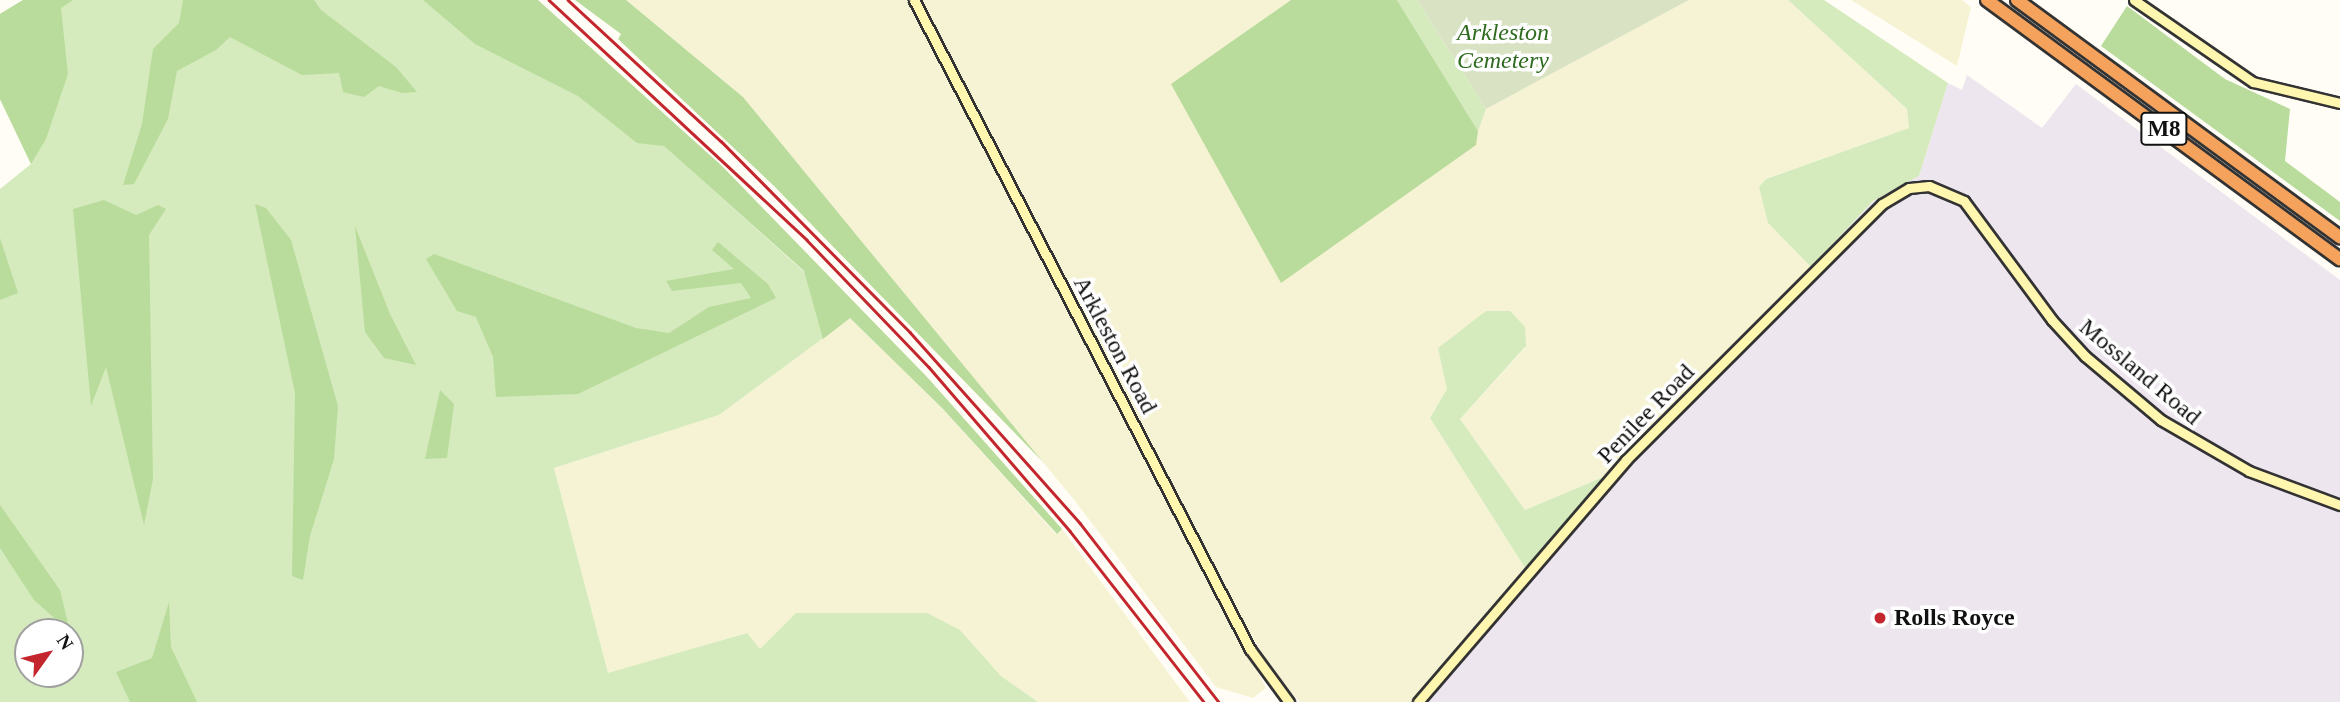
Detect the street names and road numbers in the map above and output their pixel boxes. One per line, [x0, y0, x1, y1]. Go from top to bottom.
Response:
road number: M8 [2140, 110, 2188, 148]
street label: Arkleston Road [1067, 271, 1163, 419]
street label: Mossland Road [2073, 313, 2207, 431]
street label: Penilee Road [1591, 358, 1701, 470]

